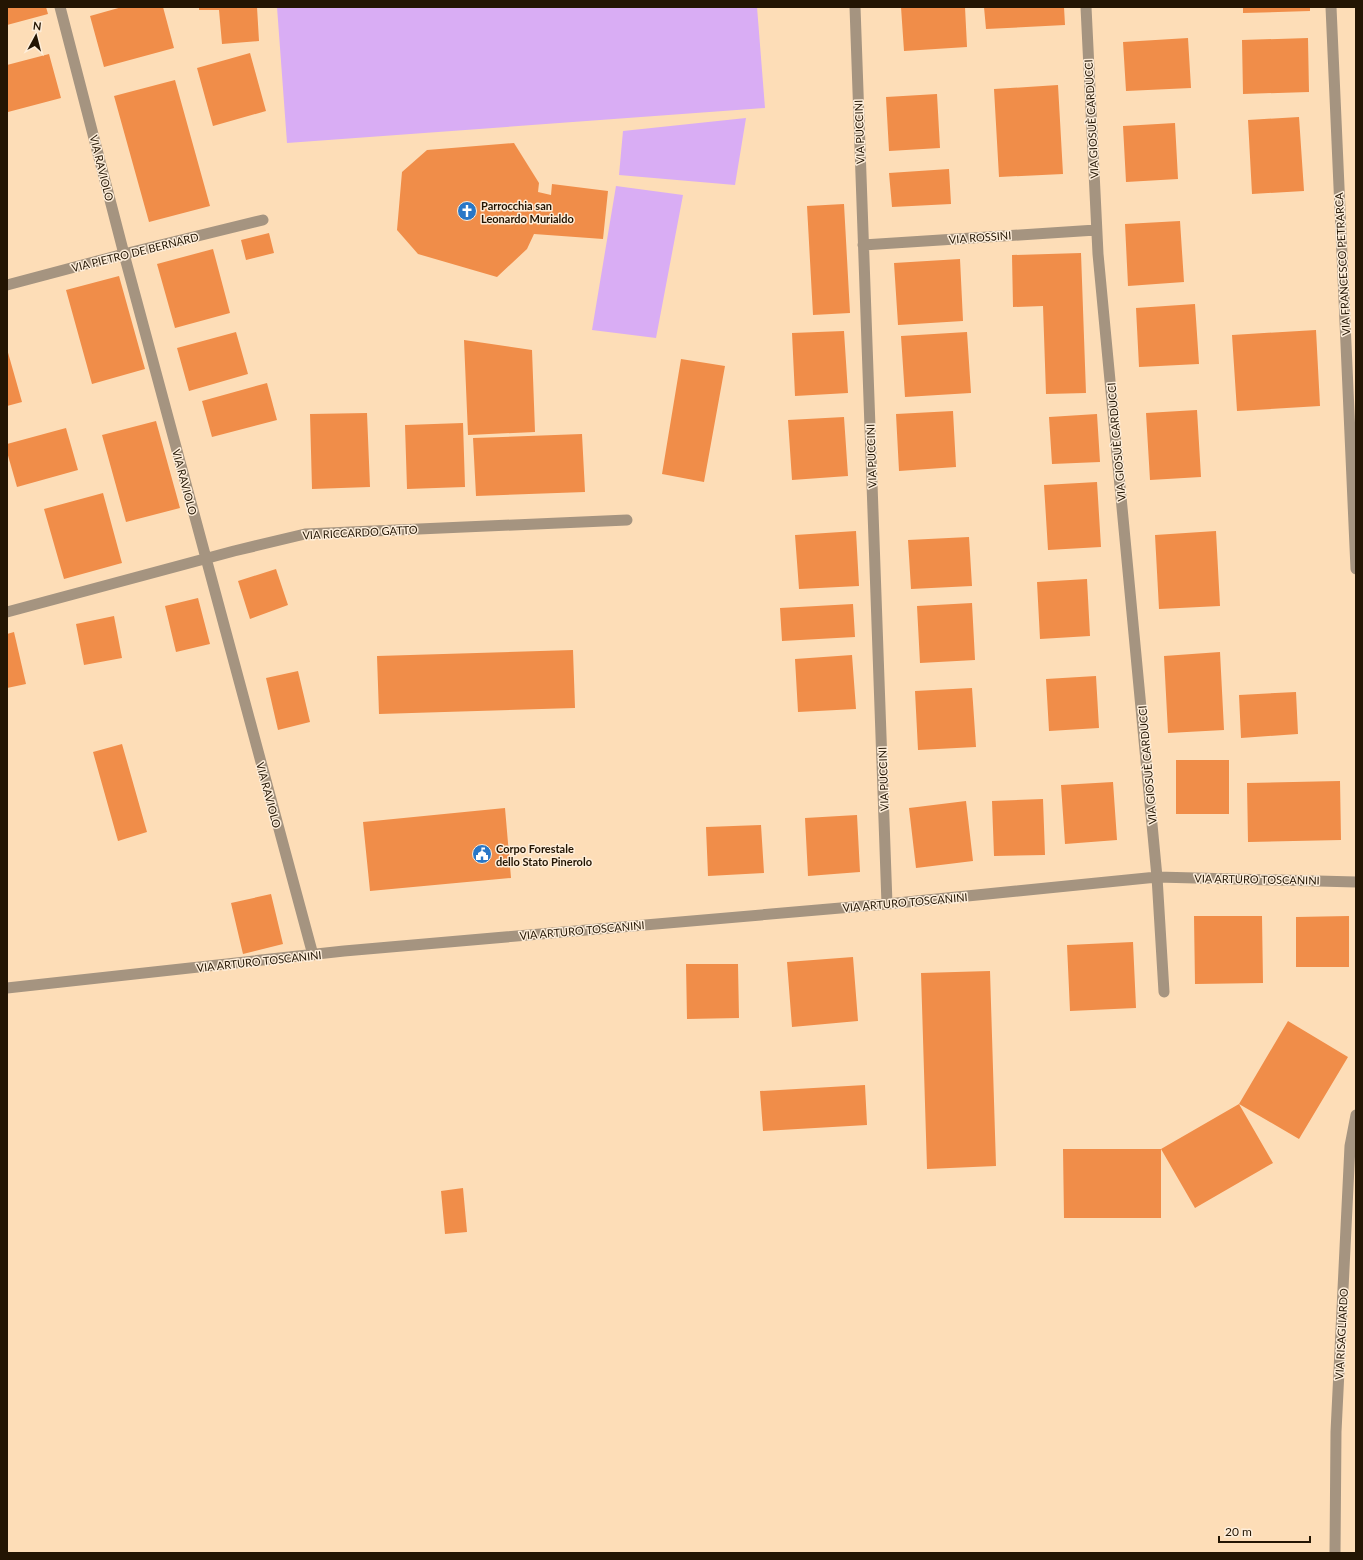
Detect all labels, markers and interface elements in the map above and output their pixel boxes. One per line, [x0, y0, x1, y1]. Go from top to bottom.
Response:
north arrow [16, 16, 56, 56]
text: N [32, 19, 42, 33]
street label: VIA GIOSUÈ CARDUCCI [1081, 59, 1101, 179]
street label: VIA PUCCINI [851, 100, 867, 164]
street label: VIA RAVIOLO [88, 134, 117, 203]
street label: VIA FRANCESCO PETRARCA [1332, 192, 1352, 336]
place label: Parrocchia san Leonardo Murialdo [481, 199, 574, 225]
church icon: Parrocchia san Leonardo Murialdo [456, 200, 478, 222]
street label: VIA ROSSINI [948, 228, 1012, 246]
street label: VIA PIETRO DE BERNARD [70, 230, 200, 274]
street label: VIA GIOSUÈ CARDUCCI [1104, 382, 1128, 502]
street label: VIA PUCCINI [863, 424, 879, 488]
street label: VIA RAVIOLO [170, 448, 200, 517]
street label: VIA RICCARDO GATTO [302, 522, 418, 542]
street label: VIA GIOSUÈ CARDUCCI [1135, 705, 1159, 825]
street label: VIA PUCCINI [875, 747, 891, 811]
street label: VIA RAVIOLO [254, 761, 284, 830]
place label: Corpo Forestale dello Stato Pinerolo [496, 842, 592, 868]
public building icon: Corpo Forestale dello Stato Pinerolo [471, 843, 493, 865]
street label: VIA ARTURO TOSCANINI [1194, 871, 1320, 887]
street label: VIA ARTURO TOSCANINI [842, 890, 968, 914]
street label: VIA ARTURO TOSCANINI [519, 918, 645, 942]
street label: VIA ARTURO TOSCANINI [196, 948, 322, 974]
street label: VIA RISAGLIARDO [1332, 1288, 1350, 1380]
scale bar [1219, 1518, 1310, 1544]
text: 20 m [1225, 1524, 1252, 1539]

